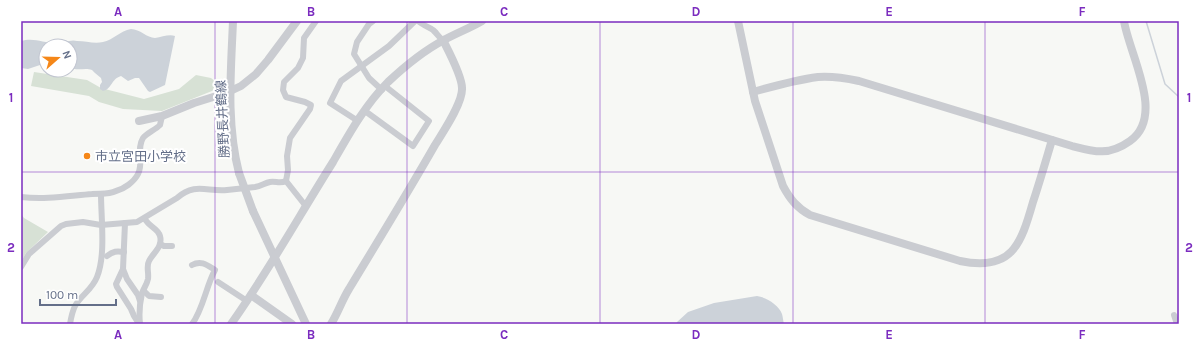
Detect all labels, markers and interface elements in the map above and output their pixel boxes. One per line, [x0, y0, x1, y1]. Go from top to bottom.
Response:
text: A [114, 4, 122, 19]
text: B [307, 4, 315, 19]
text: C [500, 4, 508, 19]
text: D [692, 4, 701, 19]
text: E [885, 4, 893, 19]
text: F [1078, 4, 1086, 19]
north arrow [38, 38, 78, 78]
text: N [59, 49, 74, 61]
street label: 勝野長井鶴線 [213, 80, 232, 158]
text: 1 [9, 90, 13, 105]
text: 1 [1187, 90, 1191, 105]
place label: 市立宮田小学校 [95, 149, 186, 164]
marker: 市立宮田小学校 [82, 151, 92, 161]
text: 2 [7, 240, 15, 255]
text: 2 [1185, 240, 1193, 255]
scale bar [40, 281, 116, 307]
text: 100 m [46, 288, 78, 302]
text: A [114, 327, 122, 342]
text: B [307, 327, 315, 342]
text: C [500, 327, 508, 342]
text: D [692, 327, 701, 342]
text: E [885, 327, 893, 342]
text: F [1078, 327, 1086, 342]

